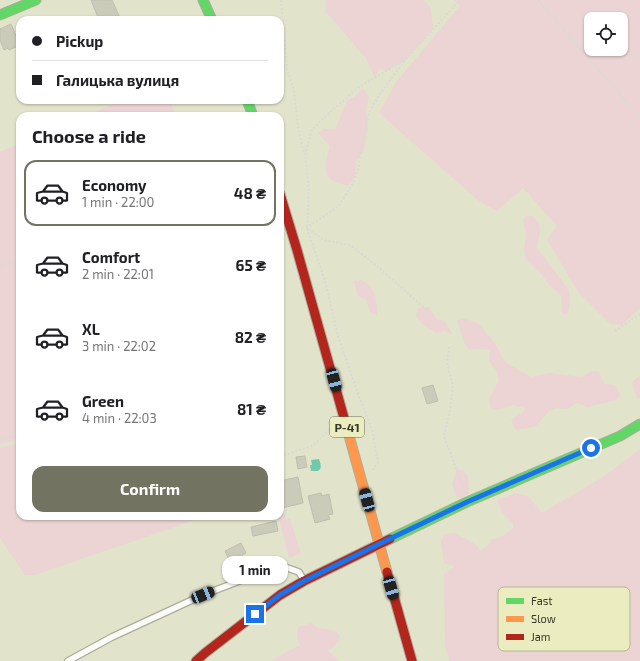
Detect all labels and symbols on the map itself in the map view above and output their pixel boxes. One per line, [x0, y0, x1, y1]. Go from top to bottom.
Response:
car [325, 367, 343, 393]
road number: Р-41 [330, 417, 364, 437]
route start [582, 439, 600, 457]
car [358, 487, 376, 513]
callout: 1 min [222, 556, 288, 584]
car [382, 575, 400, 601]
car [190, 585, 216, 605]
legend [498, 587, 630, 651]
text: Fast [531, 594, 553, 607]
route end [246, 605, 264, 623]
text: Slow [531, 612, 556, 625]
text: Jam [531, 630, 550, 643]

